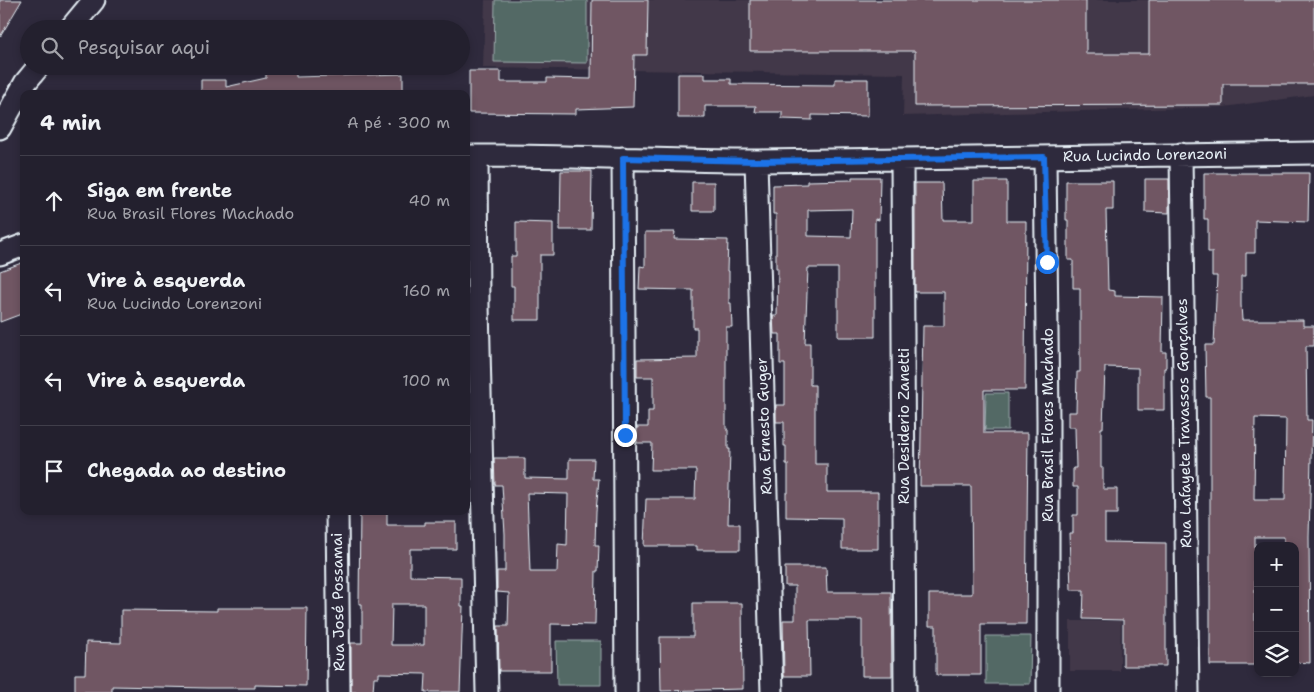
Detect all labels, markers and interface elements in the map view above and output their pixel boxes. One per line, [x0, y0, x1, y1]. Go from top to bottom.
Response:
search box [20, 20, 470, 75]
icon: search [38, 34, 66, 62]
text: Pesquisar aqui [78, 35, 210, 60]
text: 4 min [40, 109, 101, 137]
text: A pé · 300 m [347, 112, 450, 133]
street label: Rua Lucindo Lorenzoni [1063, 144, 1227, 166]
text: Siga em frente [87, 178, 232, 203]
icon: ahead [40, 187, 68, 215]
text: 40 m [408, 190, 450, 211]
text: Rua Brasil Flores Machado [87, 203, 294, 224]
route start [1036, 251, 1059, 274]
text: Vire à esquerda [87, 268, 245, 293]
icon: left [40, 277, 68, 305]
text: 160 m [403, 280, 450, 301]
text: Rua Lucindo Lorenzoni [87, 293, 262, 314]
street label: Rua Lafayete Travassos Gonçalves [1172, 298, 1196, 548]
street label: Rua Brasil Flores Machado [1038, 328, 1058, 522]
street label: Rua Desiderio Zanetti [894, 348, 914, 504]
street label: Rua Ernesto Guger [752, 357, 776, 495]
icon: left [40, 367, 68, 395]
text: Vire à esquerda [87, 368, 245, 393]
text: 100 m [402, 370, 450, 391]
route end [614, 424, 637, 447]
icon: arrive [40, 457, 68, 485]
text: Chegada ao destino [87, 458, 286, 483]
street label: Rua José Possamai [327, 532, 349, 672]
map controls [1254, 542, 1299, 677]
button: + [1254, 542, 1299, 587]
button: − [1254, 587, 1299, 632]
button: layers [1254, 632, 1299, 677]

